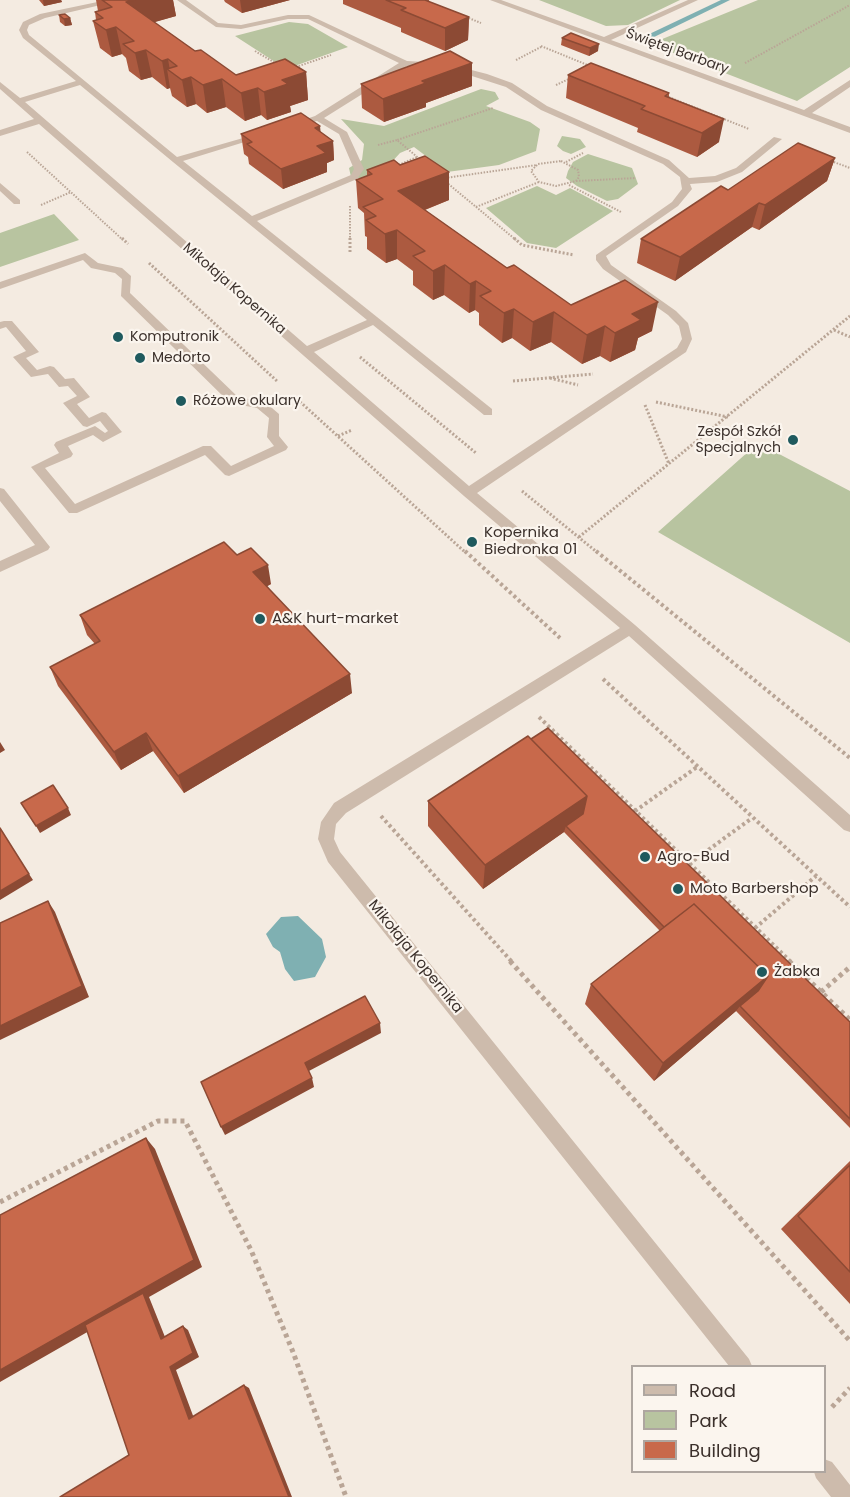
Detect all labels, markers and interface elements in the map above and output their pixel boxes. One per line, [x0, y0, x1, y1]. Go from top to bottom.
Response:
street label: Świętej Barbary [623, 26, 731, 78]
street label: Mikołaja Kopernika [179, 240, 289, 338]
place label: Komputronik [130, 329, 219, 345]
marker: Komputronik [111, 330, 125, 344]
place label: Medorto [152, 350, 210, 366]
marker: Medorto [133, 351, 147, 365]
place label: Różowe okulary [193, 393, 301, 409]
marker: Różowe okulary [174, 394, 188, 408]
place label: Zespół Szkół Specjalnych [695, 424, 781, 456]
marker: Zespół Szkół Specjalnych [786, 433, 800, 447]
place label: Kopernika Biedronka 01 [484, 524, 577, 559]
marker: Kopernika Biedronka 01 [465, 535, 479, 549]
place label: A&K hurt-market [272, 610, 398, 628]
marker: A&K hurt-market [253, 612, 267, 626]
place label: Agro-Bud [657, 848, 730, 866]
marker: Agro-Bud [638, 850, 652, 864]
place label: Moto Barbershop [690, 880, 819, 898]
marker: Moto Barbershop [671, 882, 685, 896]
street label: Mikołaja Kopernika [364, 897, 466, 1017]
place label: Żabka [774, 963, 820, 981]
marker: Żabka [755, 965, 769, 979]
legend [631, 1365, 826, 1473]
text: Road [689, 1378, 736, 1403]
text: Park [689, 1408, 728, 1433]
text: Building [689, 1438, 761, 1463]

